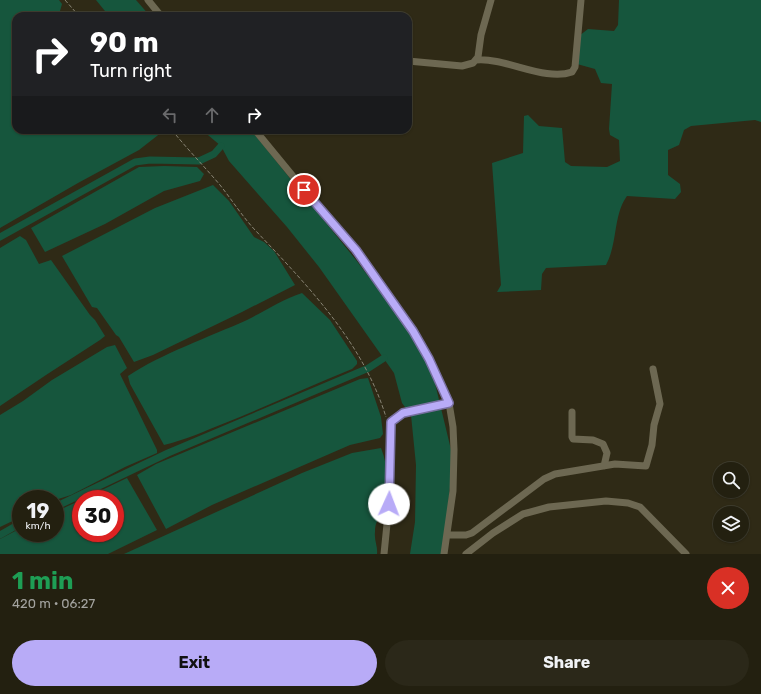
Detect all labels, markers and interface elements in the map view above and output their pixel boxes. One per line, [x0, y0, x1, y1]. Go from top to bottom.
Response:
text: 90 m [90, 26, 159, 59]
icon: right [24, 28, 76, 80]
text: Turn right [90, 60, 172, 82]
icon: left [159, 104, 181, 126]
icon: ahead [201, 104, 223, 126]
icon: right [243, 104, 265, 126]
pin [287, 173, 321, 207]
icon: arrive [293, 179, 315, 201]
map controls [713, 462, 749, 542]
button: search [713, 462, 749, 498]
position arrow [368, 483, 410, 525]
speed limit sign: 30 [72, 490, 124, 542]
text: 19 [27, 499, 49, 523]
button: layers [713, 506, 749, 542]
text: km/h [26, 520, 50, 532]
text: 1 min [12, 567, 73, 595]
button: close [707, 567, 749, 609]
text: 420 m · 06:27 [12, 596, 95, 611]
button: Exit [12, 640, 377, 686]
button: Share [385, 640, 749, 686]

